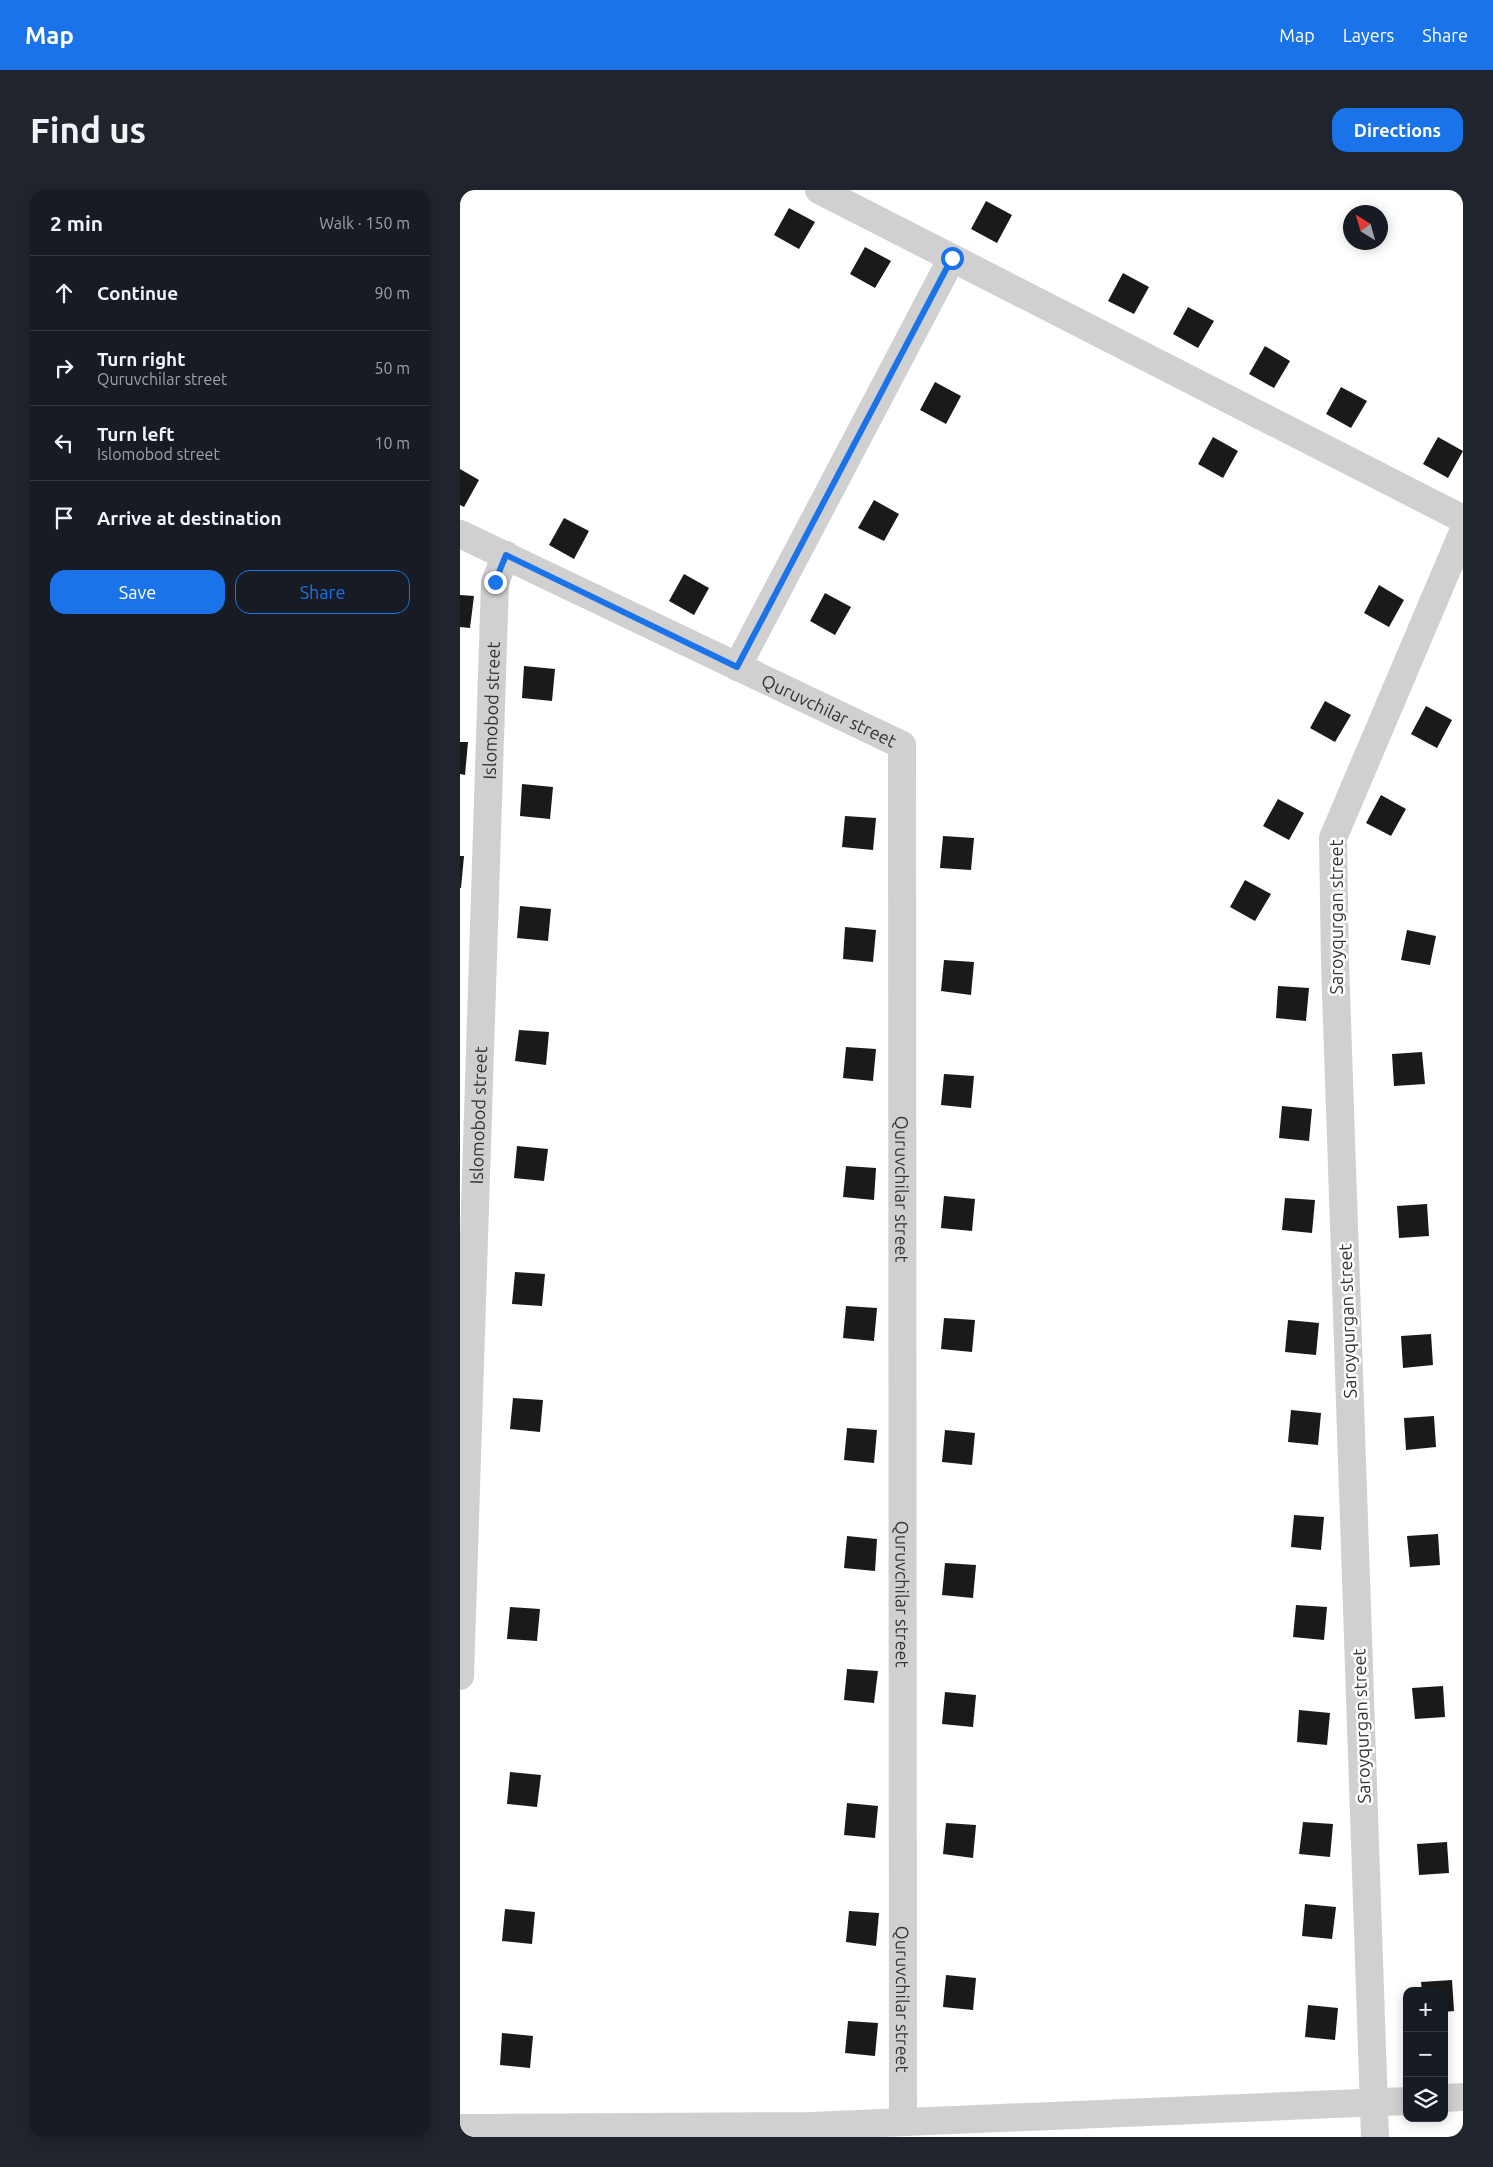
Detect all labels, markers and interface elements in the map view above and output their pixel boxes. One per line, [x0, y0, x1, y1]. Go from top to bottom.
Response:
text: Map [25, 22, 74, 49]
text: Map [1279, 25, 1315, 45]
text: Layers [1343, 25, 1394, 45]
text: Share [1422, 25, 1468, 45]
button: Directions [1332, 108, 1463, 152]
text: Find us [30, 110, 146, 150]
north arrow [1343, 205, 1388, 250]
text: 2 min [50, 211, 103, 235]
text: Walk · 150 m [319, 214, 410, 232]
route start [941, 247, 964, 270]
icon: ahead [50, 279, 78, 307]
text: Continue [97, 282, 178, 304]
text: 90 m [374, 284, 410, 302]
text: Turn right [97, 348, 185, 370]
icon: right [50, 354, 78, 382]
text: 50 m [374, 359, 410, 377]
text: Quruvchilar street [97, 370, 227, 388]
text: Turn left [97, 423, 175, 445]
icon: left [50, 429, 78, 457]
text: 10 m [374, 434, 410, 452]
text: Islomobod street [97, 445, 220, 463]
icon: arrive [50, 504, 78, 532]
text: Arrive at destination [97, 507, 282, 529]
button: Save [50, 570, 225, 614]
button: Share [235, 570, 410, 614]
route end [484, 571, 507, 594]
street label: Islomobod street [479, 641, 503, 780]
street label: Quruvchilar street [758, 670, 900, 751]
street label: Saroyqurgan street [1326, 840, 1346, 994]
street label: Islomobod street [466, 1046, 490, 1185]
street label: Quruvchilar street [891, 1116, 912, 1263]
street label: Saroyqurgan street [1334, 1243, 1360, 1399]
street label: Quruvchilar street [892, 1521, 913, 1668]
street label: Saroyqurgan street [1348, 1648, 1374, 1804]
street label: Quruvchilar street [892, 1926, 913, 2073]
map controls [1403, 1987, 1448, 2122]
button: + [1403, 1987, 1448, 2032]
button: − [1403, 2032, 1448, 2077]
button: layers [1403, 2077, 1448, 2122]

